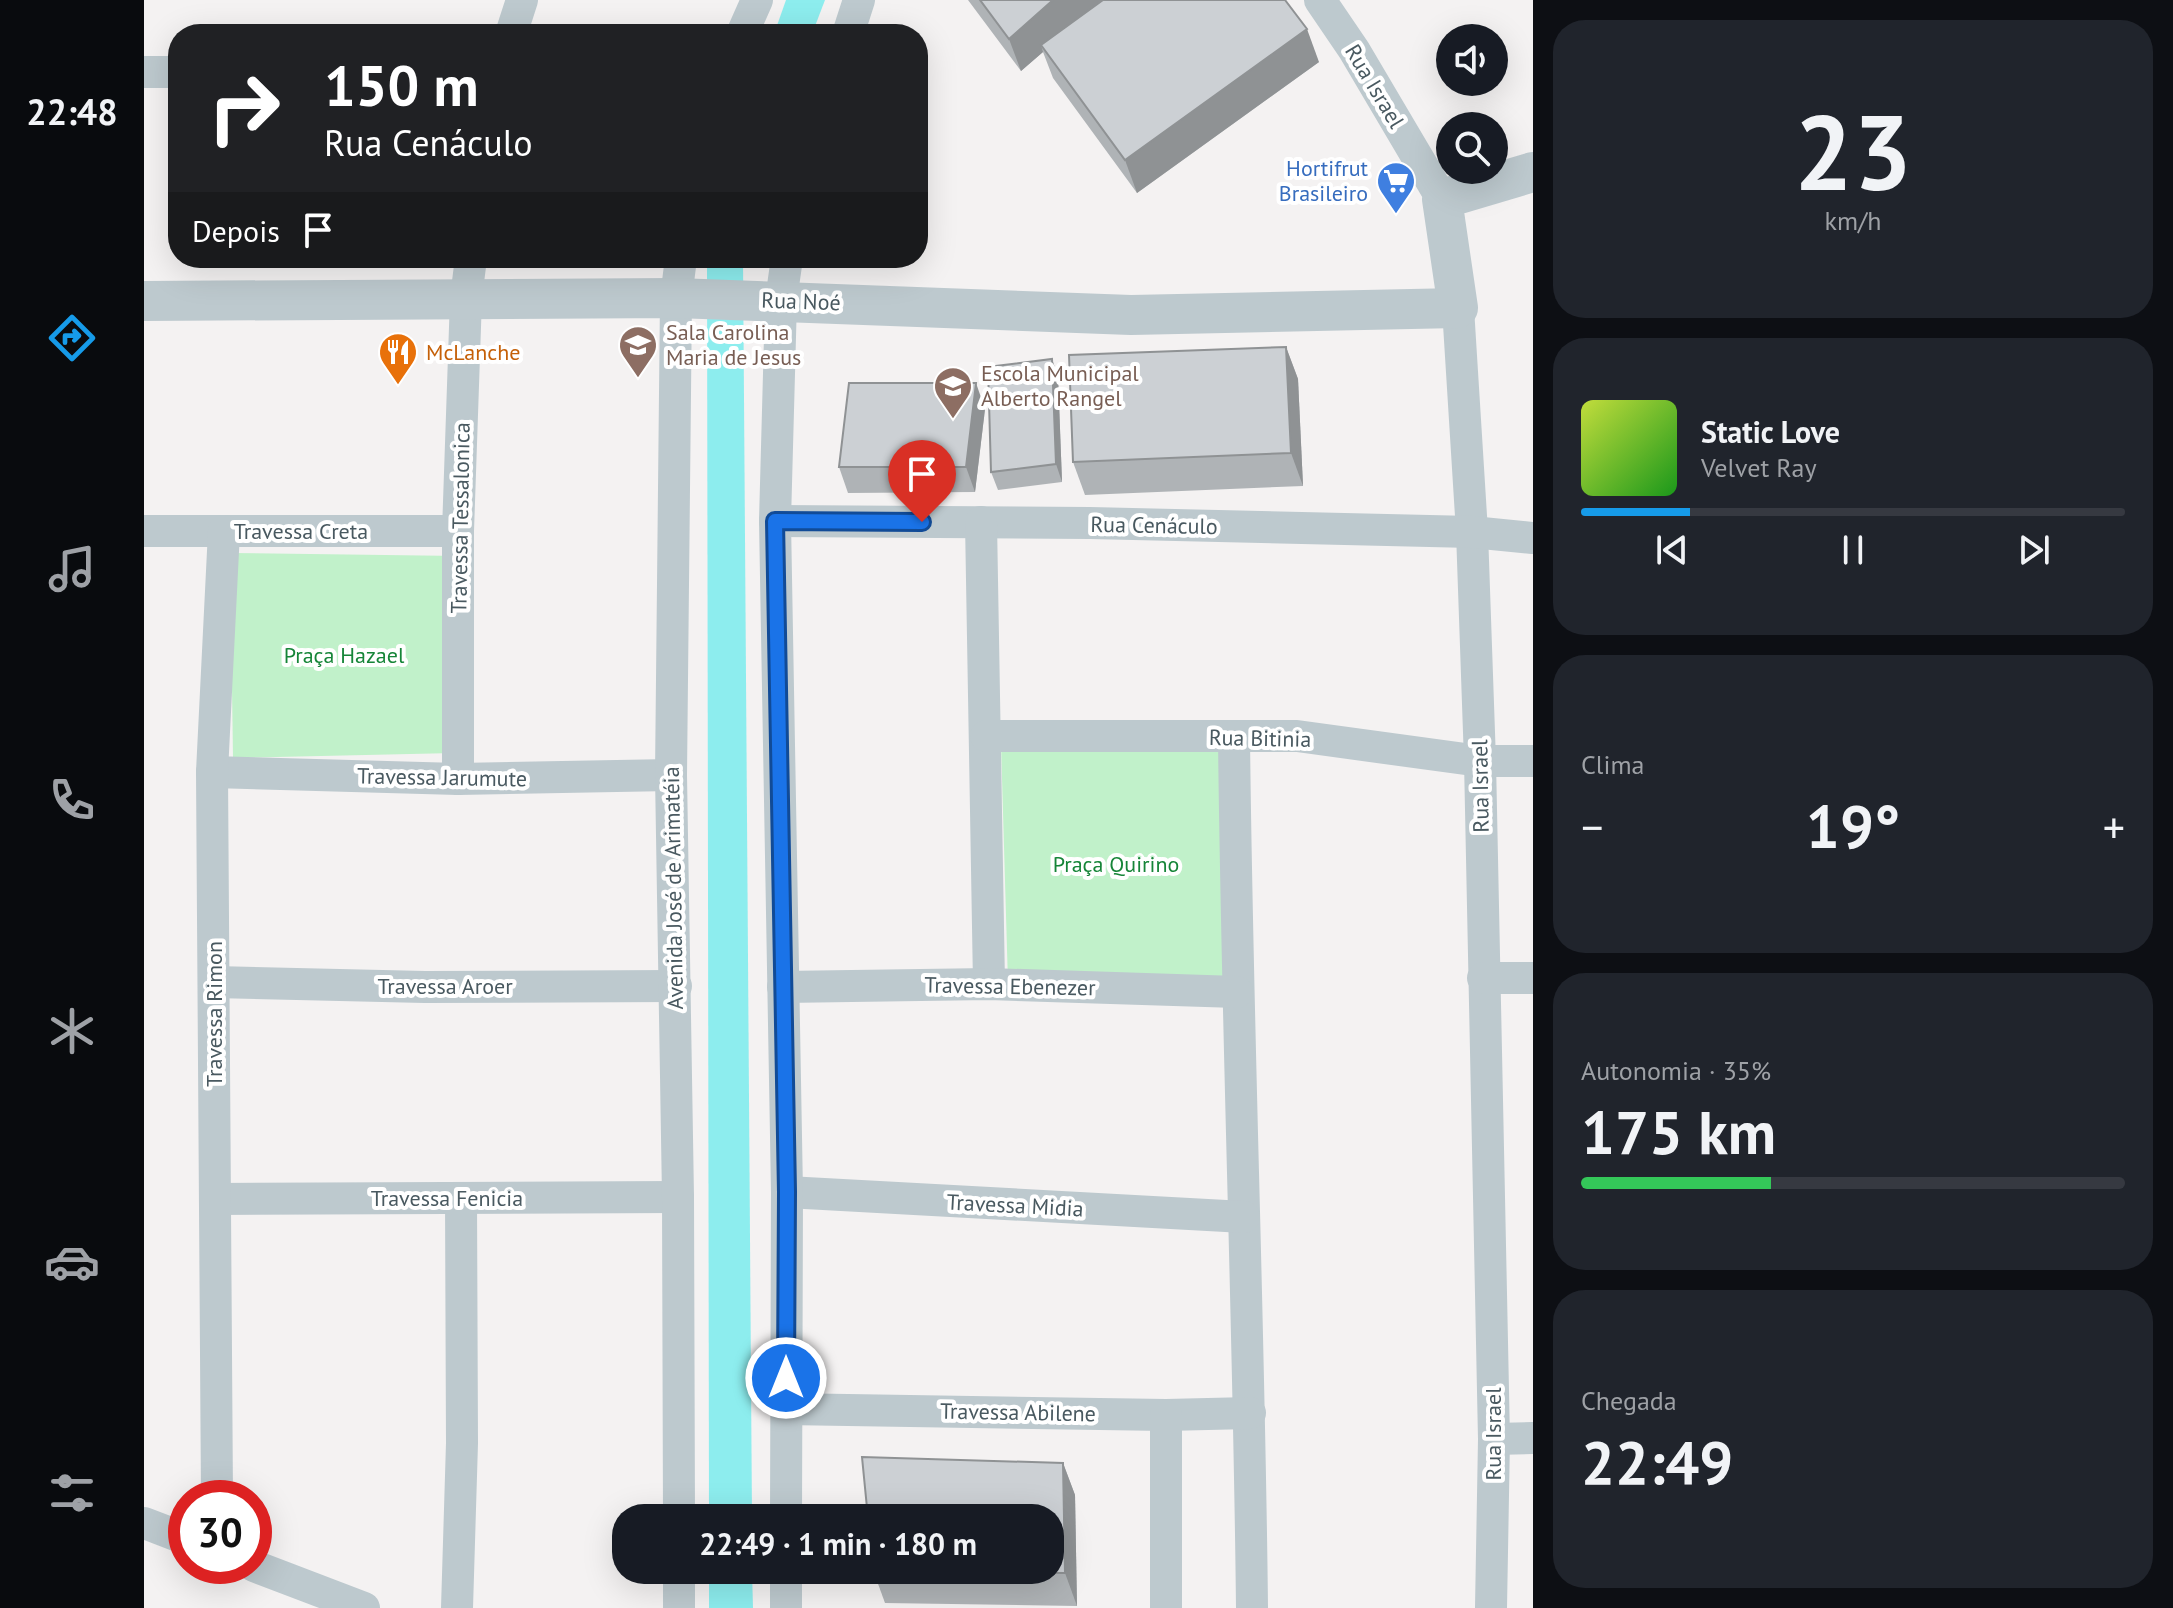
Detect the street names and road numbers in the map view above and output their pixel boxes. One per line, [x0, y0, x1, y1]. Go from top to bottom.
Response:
street label: Rua Israel [1339, 39, 1411, 134]
street label: Rua Noé [761, 286, 841, 316]
street label: Travessa Tessalonica [444, 422, 476, 614]
street label: Rua Cenáculo [1090, 510, 1218, 540]
street label: Travessa Creta [234, 517, 368, 545]
street label: Rua Bitinia [1209, 723, 1311, 753]
street label: Rua Israel [1465, 739, 1495, 833]
street label: Travessa Jarumute [357, 762, 527, 792]
street label: Avenida José de Arimatéia [657, 766, 689, 1010]
street label: Travessa Rimon [200, 941, 228, 1087]
street label: Travessa Ebenezer [924, 971, 1096, 1001]
street label: Travessa Aroer [377, 972, 513, 1000]
street label: Travessa Fenicia [371, 1184, 523, 1212]
street label: Travessa Midia [946, 1187, 1084, 1223]
street label: Rua Israel [1479, 1387, 1507, 1481]
street label: Travessa Abilene [940, 1397, 1096, 1427]

